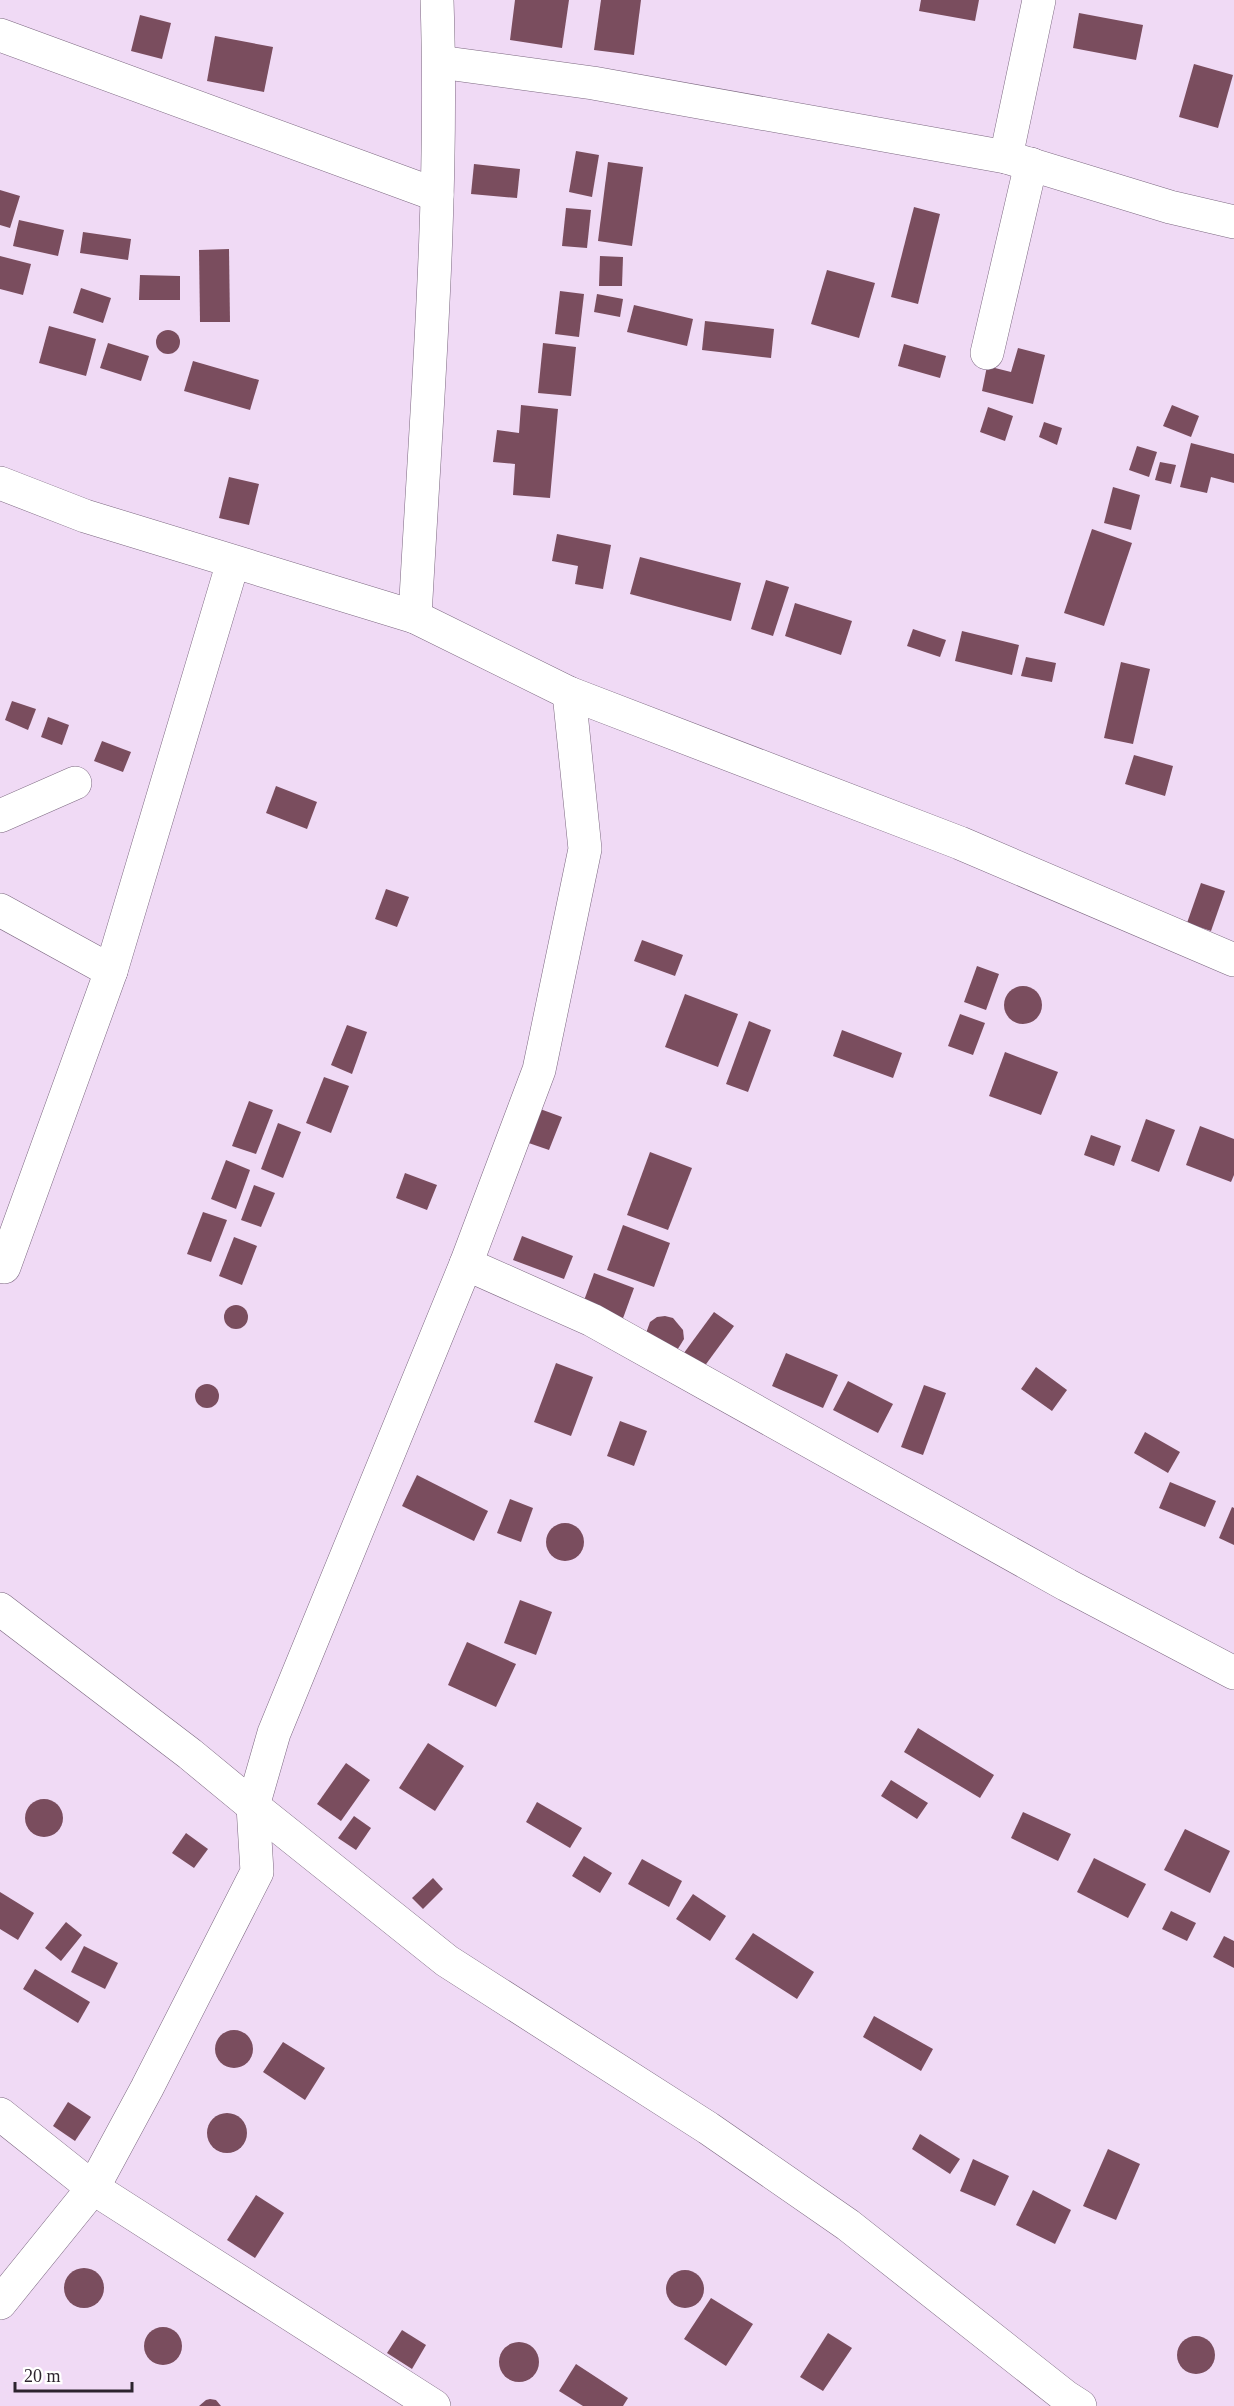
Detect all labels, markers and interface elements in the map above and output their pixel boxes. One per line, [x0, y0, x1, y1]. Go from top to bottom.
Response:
scale bar [15, 2355, 132, 2393]
text: 20 m [24, 2366, 61, 2386]

